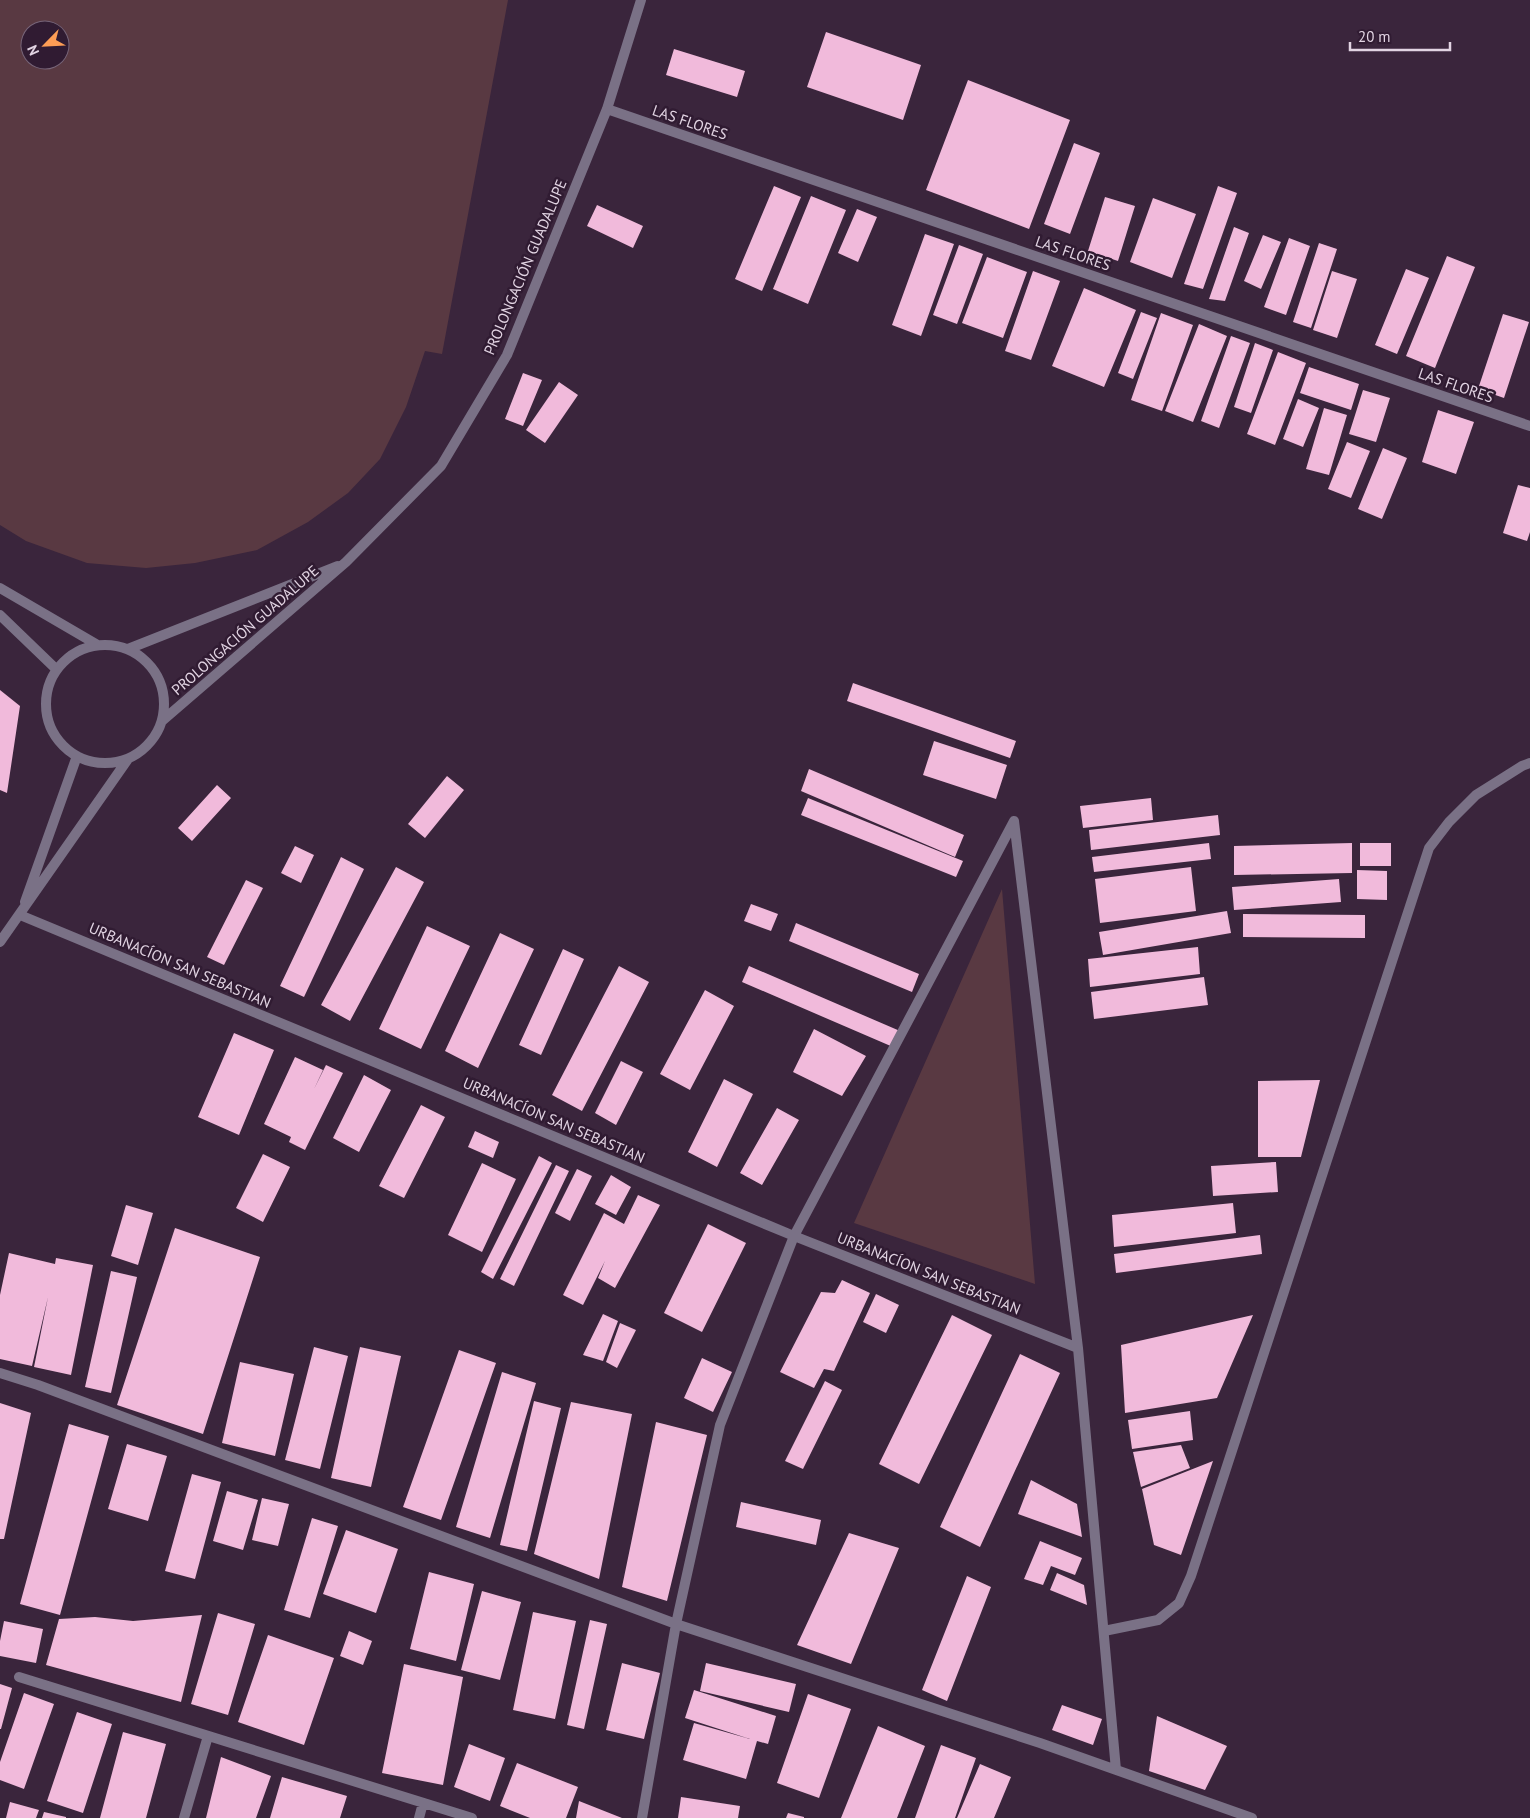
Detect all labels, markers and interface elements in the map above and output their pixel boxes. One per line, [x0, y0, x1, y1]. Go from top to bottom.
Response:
north arrow [20, 20, 70, 70]
scale bar [1350, 20, 1450, 52]
text: 20 m [1358, 27, 1391, 46]
text: N [23, 42, 43, 58]
street label: LAS FLORES [650, 100, 730, 144]
street label: PROLONGACIÓN GUADALUPE [479, 176, 571, 358]
street label: LAS FLORES [1033, 231, 1113, 275]
street label: LAS FLORES [1416, 363, 1496, 407]
street label: PROLONGACIÓN GUADALUPE [168, 561, 322, 699]
street label: URBANACÍON SAN SEBASTIAN [86, 918, 274, 1012]
street label: URBANACÍON SAN SEBASTIAN [460, 1073, 648, 1167]
street label: URBANACÍON SAN SEBASTIAN [835, 1227, 1023, 1319]

